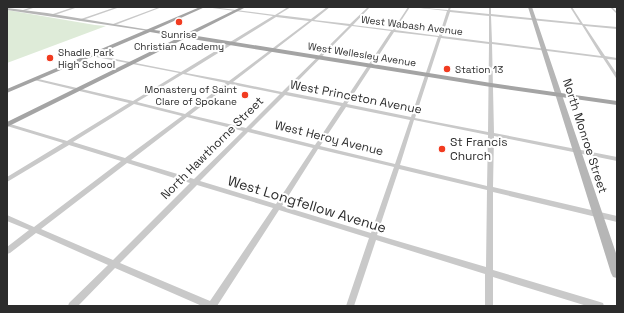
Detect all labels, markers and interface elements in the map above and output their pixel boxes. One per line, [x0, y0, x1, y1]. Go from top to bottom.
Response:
street label: West Wabash Avenue [360, 13, 464, 38]
marker: Sunrise Christian Academy [174, 17, 184, 27]
place label: Sunrise Christian Academy [134, 28, 224, 53]
street label: West Wellesley Avenue [307, 39, 417, 70]
place label: Shadle Park High School [58, 46, 115, 71]
marker: Shadle Park High School [45, 53, 55, 63]
place label: Station 13 [455, 63, 503, 76]
marker: Station 13 [442, 64, 452, 74]
street label: West Princeton Avenue [289, 76, 423, 118]
street label: North Monroe Street [559, 77, 611, 195]
place label: Monastery of Saint Clare of Spokane [144, 83, 237, 108]
marker: Monastery of Saint Clare of Spokane [240, 90, 250, 100]
street label: North Hawthorne Street [157, 93, 267, 203]
street label: West Heroy Avenue [273, 117, 385, 159]
place label: St Francis Church [450, 134, 507, 164]
marker: St Francis Church [437, 144, 447, 154]
street label: West Longfellow Avenue [225, 171, 389, 237]

